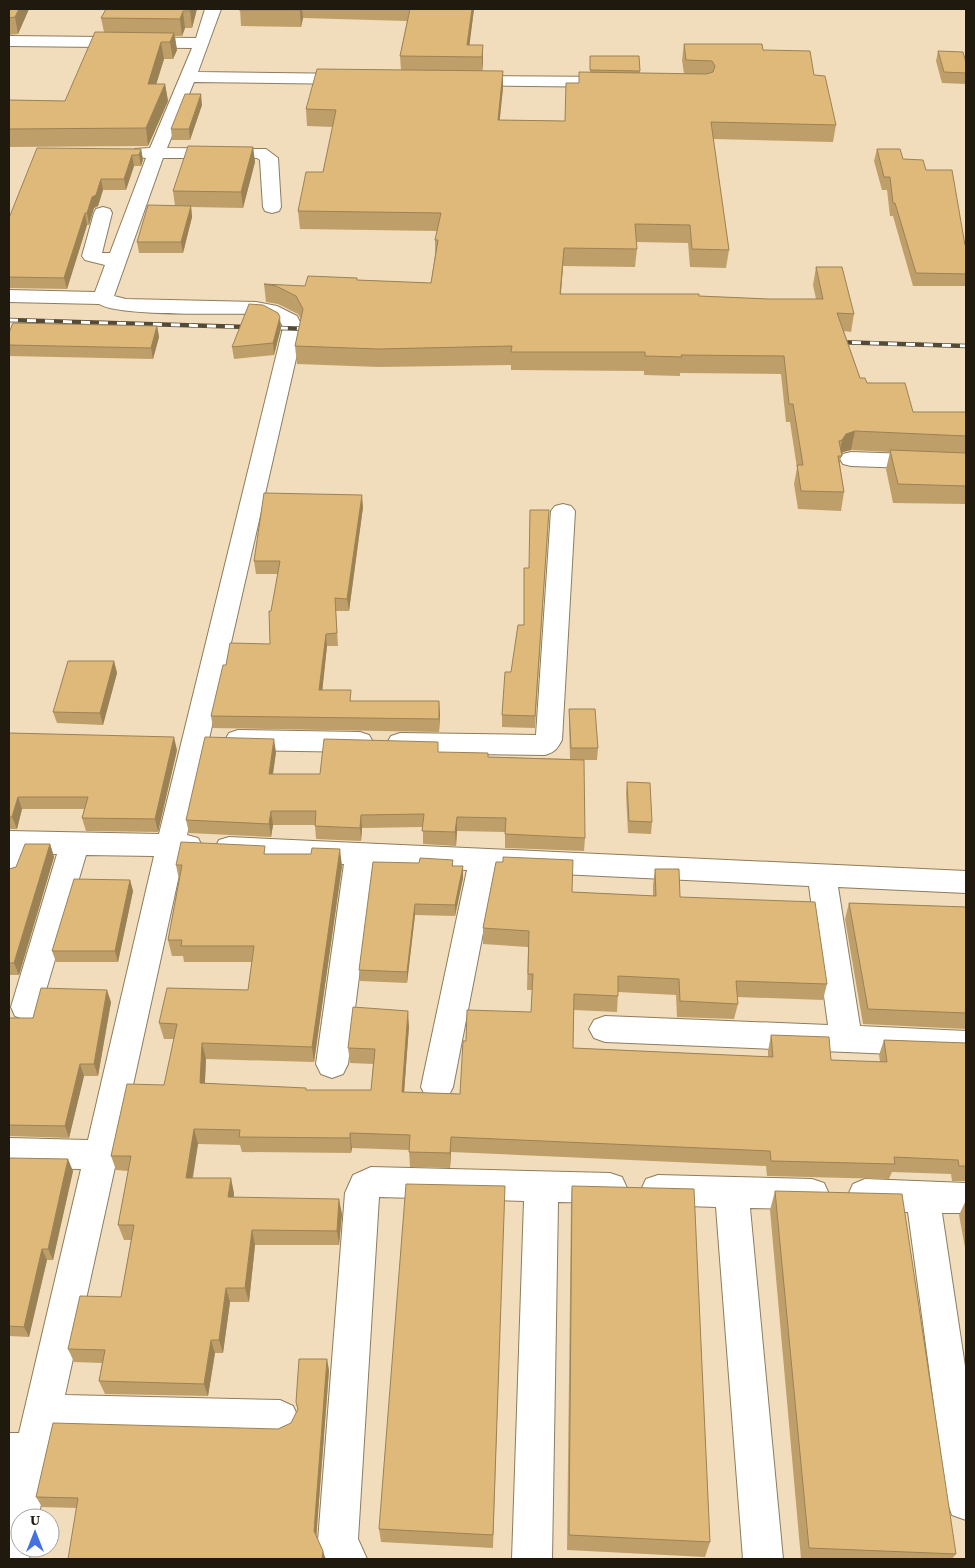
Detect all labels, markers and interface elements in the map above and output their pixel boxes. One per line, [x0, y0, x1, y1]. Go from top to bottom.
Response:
north arrow [10, 1508, 60, 1558]
text: U [30, 1510, 40, 1530]

